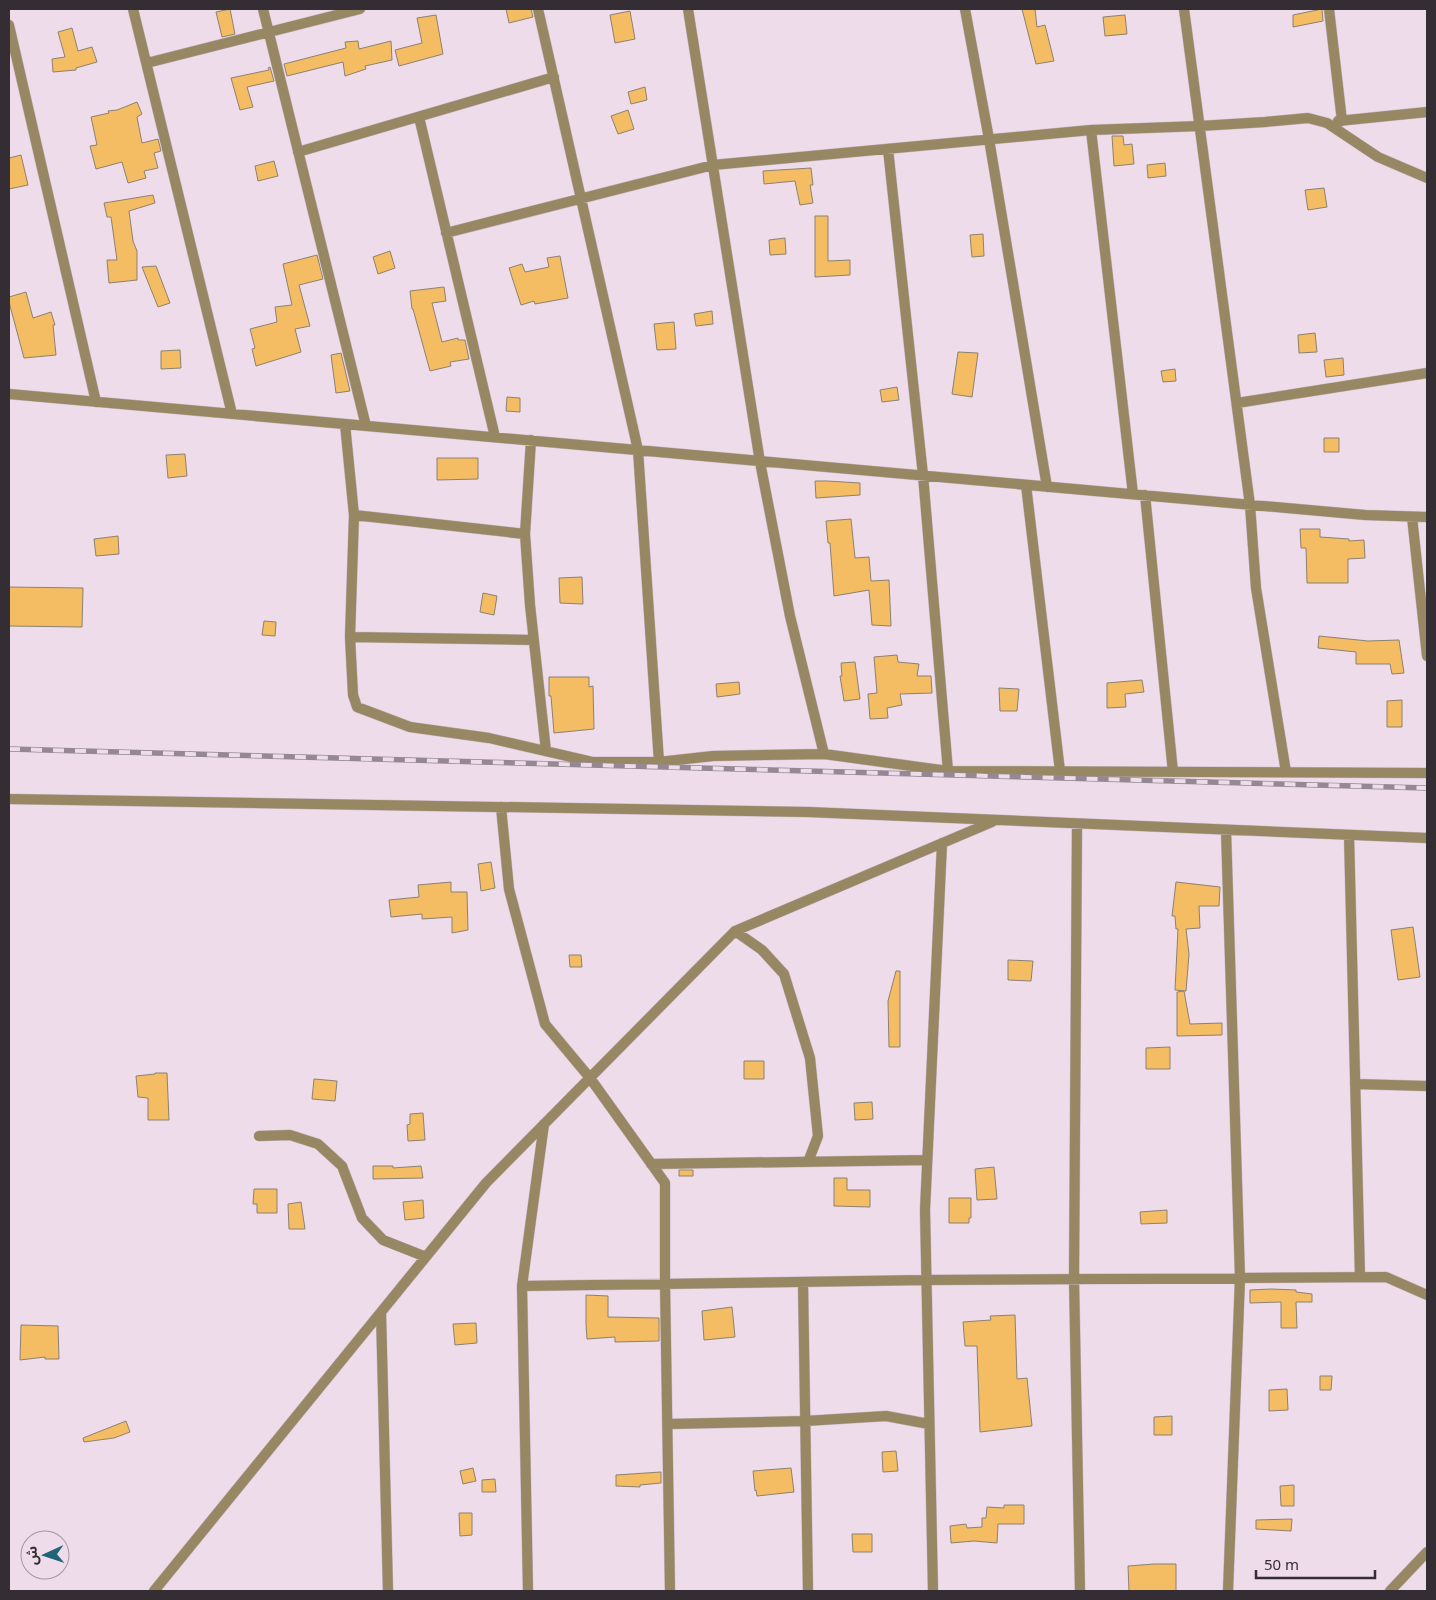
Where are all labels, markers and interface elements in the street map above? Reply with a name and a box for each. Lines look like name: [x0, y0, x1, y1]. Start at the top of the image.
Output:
north arrow: [20, 1530, 70, 1580]
text: ش: [18, 1545, 47, 1566]
scale bar: [1256, 1548, 1375, 1580]
text: 50 m: [1264, 1549, 1299, 1581]

